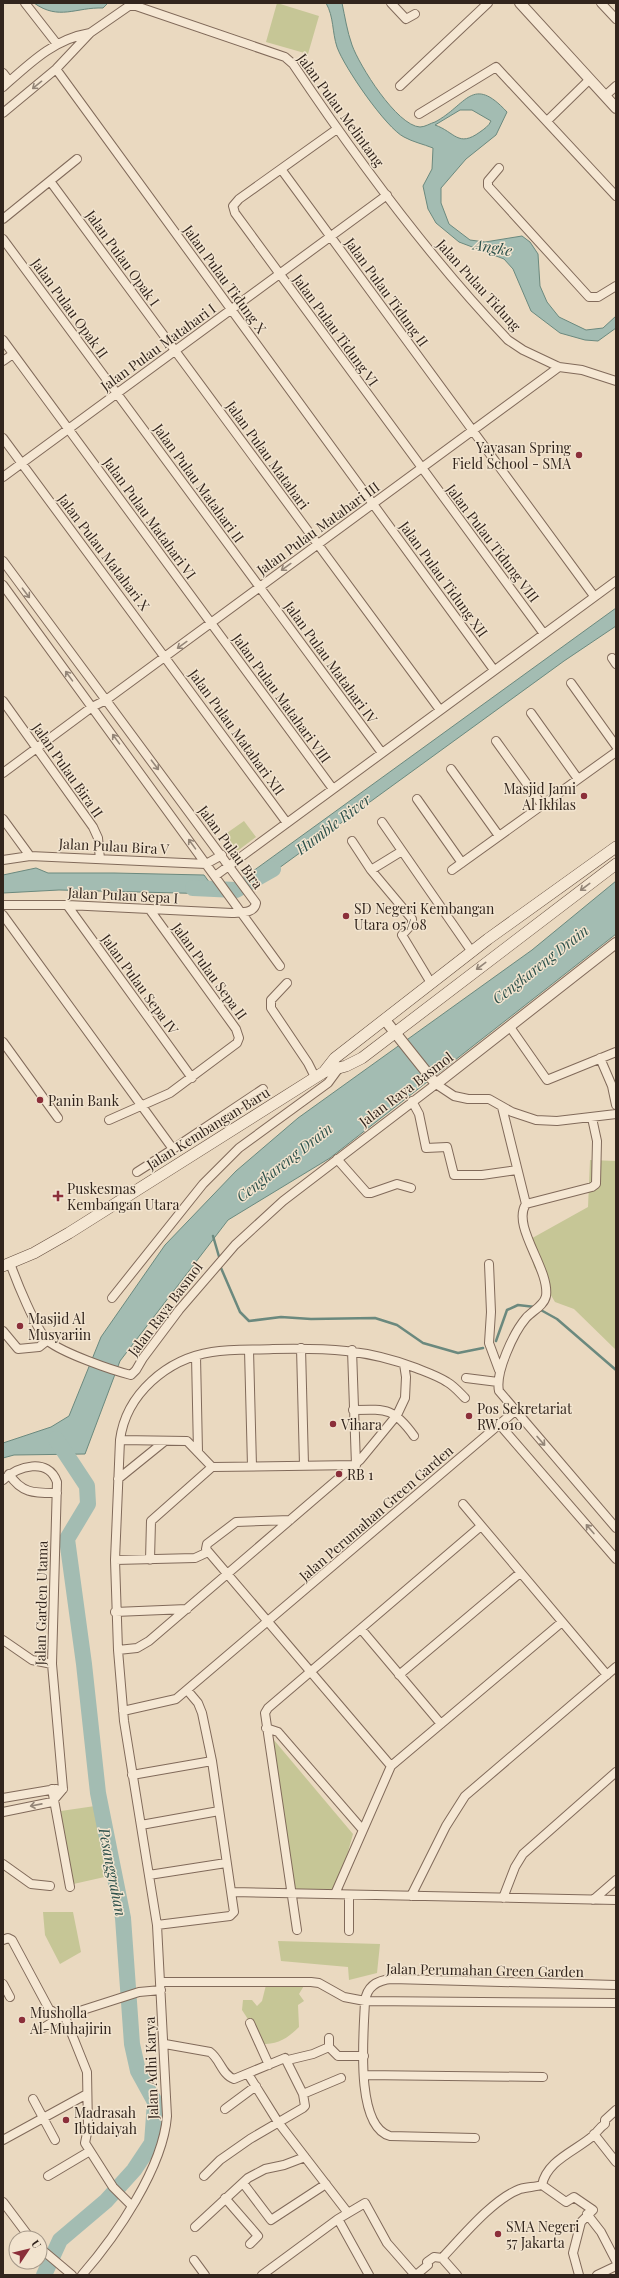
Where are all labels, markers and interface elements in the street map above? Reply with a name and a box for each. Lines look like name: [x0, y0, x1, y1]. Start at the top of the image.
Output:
street label: Jalan Pulau Melintang: [293, 49, 389, 171]
one-way arrow: [32, 80, 43, 89]
street label: Jalan Pulau Opak I: [81, 205, 164, 310]
street label: Jalan Pulau Tidung X: [179, 220, 271, 337]
street label: Jalan Pulau Tidung II: [340, 233, 433, 350]
water label: Angke: [470, 233, 515, 260]
street label: Jalan Pulau Tidung: [432, 234, 526, 335]
street label: Jalan Pulau Opak II: [27, 253, 113, 362]
street label: Jalan Pulau Tidung VI: [288, 269, 383, 390]
street label: Jalan Pulau Matahari I: [96, 299, 220, 396]
street label: Jalan Pulau Matahari: [222, 396, 314, 513]
street label: Jalan Pulau Matahari II: [149, 419, 249, 546]
place label: Yayasan Spring Field School - SMA: [452, 438, 572, 473]
marker: Yayasan Spring Field School - SMA: [574, 450, 584, 460]
street label: Jalan Pulau Matahari VI: [99, 453, 201, 583]
street label: Jalan Pulau Matahari III: [252, 477, 383, 580]
street label: Jalan Pulau Tidung VIII: [442, 479, 544, 606]
street label: Jalan Pulau Matahari X: [53, 489, 154, 614]
street label: Jalan Pulau Tidung XII: [395, 516, 493, 641]
one-way arrow: [281, 563, 292, 572]
one-way arrow: [22, 587, 30, 598]
street label: Jalan Pulau Matahari IV: [280, 596, 382, 727]
street label: Jalan Pulau Matahari VIII: [228, 629, 336, 767]
one-way arrow: [176, 640, 187, 649]
street label: Jalan Pulau Matahari XII: [184, 664, 289, 799]
one-way arrow: [65, 670, 73, 681]
street label: Jalan Pulau Bira II: [28, 718, 108, 821]
one-way arrow: [112, 734, 120, 745]
one-way arrow: [150, 760, 159, 771]
place label: Masjid Jami Al Ikhlas: [503, 779, 576, 814]
water label: Humble River: [291, 789, 375, 859]
marker: Masjid Jami Al Ikhlas: [579, 791, 589, 801]
street label: Jalan Pulau Bira: [194, 801, 268, 893]
street label: Jalan Pulau Bira V: [57, 834, 170, 858]
one-way arrow: [188, 839, 196, 850]
street label: Jalan Pulau Sepa I: [66, 883, 179, 907]
one-way arrow: [579, 883, 590, 892]
place label: SD Negeri Kembangan Utara 05/08: [354, 899, 495, 934]
marker: SD Negeri Kembangan Utara 05/08: [341, 911, 351, 921]
street label: Jalan Pulau Sepa II: [168, 918, 252, 1024]
water label: Cengkareng Drain: [488, 920, 592, 1008]
street label: Jalan Pulau Sepa IV: [97, 929, 183, 1038]
one-way arrow: [476, 961, 487, 970]
street label: Jalan Raya Basmol: [354, 1047, 457, 1131]
street label: Jalan Kembangan Baru: [142, 1082, 273, 1174]
place label: Panin Bank: [48, 1091, 119, 1110]
marker: Panin Bank: [35, 1095, 45, 1105]
water label: Cengkareng Drain: [232, 1118, 336, 1206]
place label: Puskesmas Kembangan Utara: [67, 1179, 180, 1214]
marker: Puskesmas Kembangan Utara: [52, 1190, 64, 1202]
street label: Jalan Raya Basmol: [123, 1258, 207, 1361]
place label: Masjid Al Musyariin: [28, 1309, 92, 1344]
marker: Masjid Al Musyariin: [15, 1321, 25, 1331]
place label: Pos Sekretariat RW.010: [477, 1399, 573, 1434]
marker: Pos Sekretariat RW.010: [464, 1411, 474, 1421]
place label: Vihara: [340, 1415, 382, 1434]
marker: Vihara: [328, 1419, 338, 1429]
one-way arrow: [536, 1436, 545, 1446]
street label: Jalan Perumahan Green Garden: [294, 1440, 457, 1586]
place label: RB 1: [347, 1465, 373, 1484]
marker: RB 1: [334, 1469, 344, 1479]
one-way arrow: [586, 1524, 595, 1534]
street label: Jalan Garden Utama: [30, 1540, 52, 1666]
one-way arrow: [30, 1802, 43, 1810]
water label: Pesanggrahan: [94, 1825, 131, 1918]
street label: Jalan Perumahan Green Garden: [385, 1959, 585, 1981]
place label: Musholla Al-Muhajirin: [29, 2003, 112, 2038]
marker: Musholla Al-Muhajirin: [17, 2015, 27, 2025]
street label: Jalan Adhi Karya: [140, 2016, 162, 2121]
place label: Madrasah Ibtidaiyah: [74, 2103, 138, 2138]
marker: Madrasah Ibtidaiyah: [61, 2115, 71, 2125]
place label: SMA Negeri 57 Jakarta: [506, 2217, 579, 2252]
marker: SMA Negeri 57 Jakarta: [493, 2229, 503, 2239]
north arrow: [8, 2230, 48, 2270]
text: U: [28, 2237, 45, 2252]

